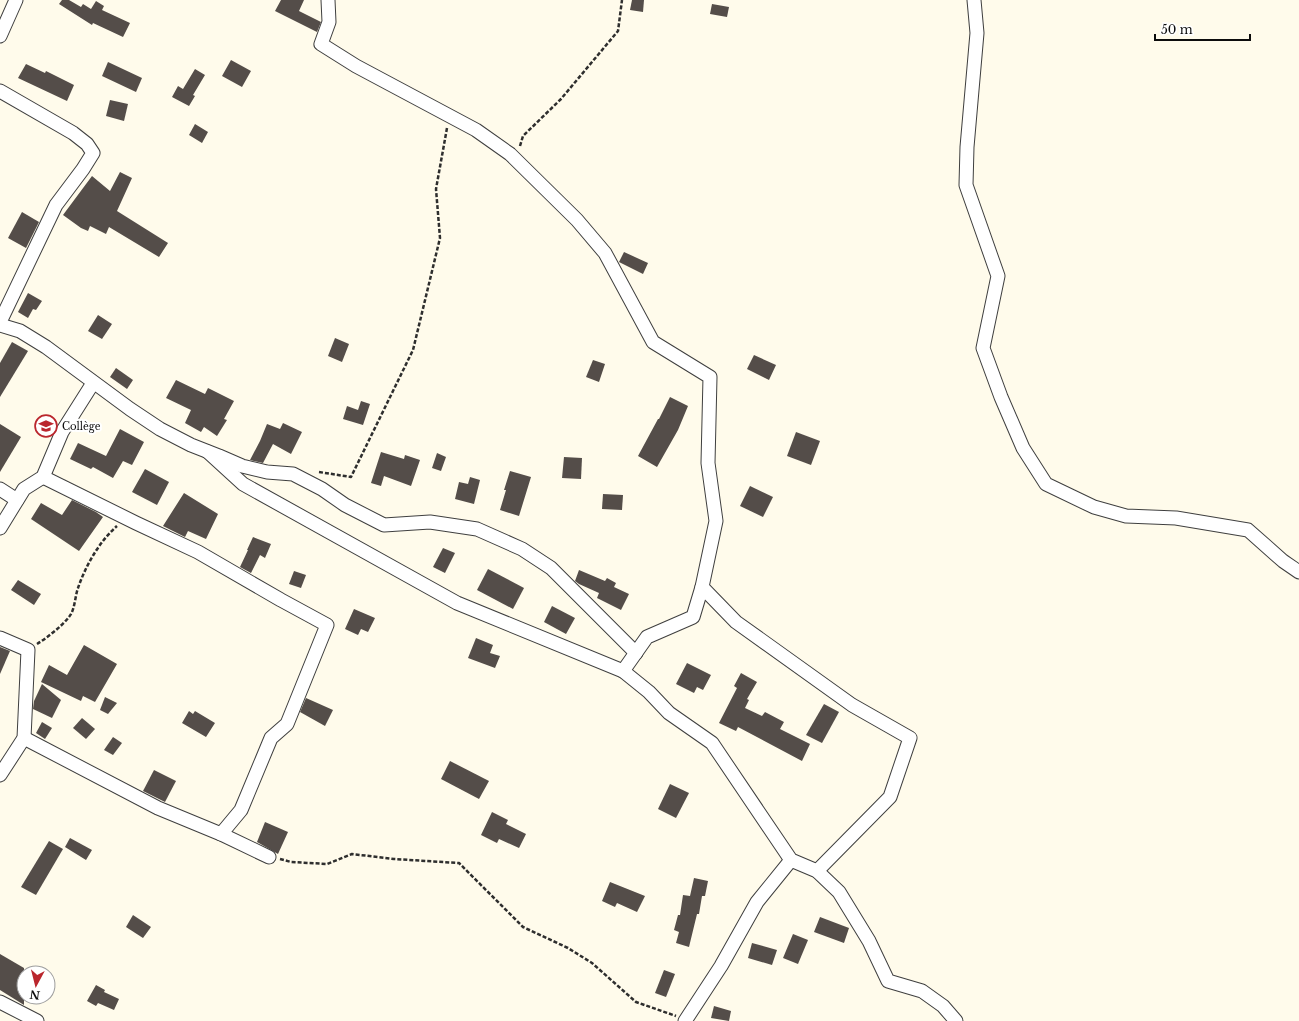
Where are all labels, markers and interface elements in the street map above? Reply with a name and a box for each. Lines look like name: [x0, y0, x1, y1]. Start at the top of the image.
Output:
scale bar: [1155, 16, 1250, 42]
text: 50 m: [1161, 22, 1193, 37]
school or university icon: Collège: [33, 413, 59, 439]
place label: Collège: [62, 420, 101, 433]
north arrow: [16, 965, 56, 1005]
text: N: [28, 987, 41, 1003]

